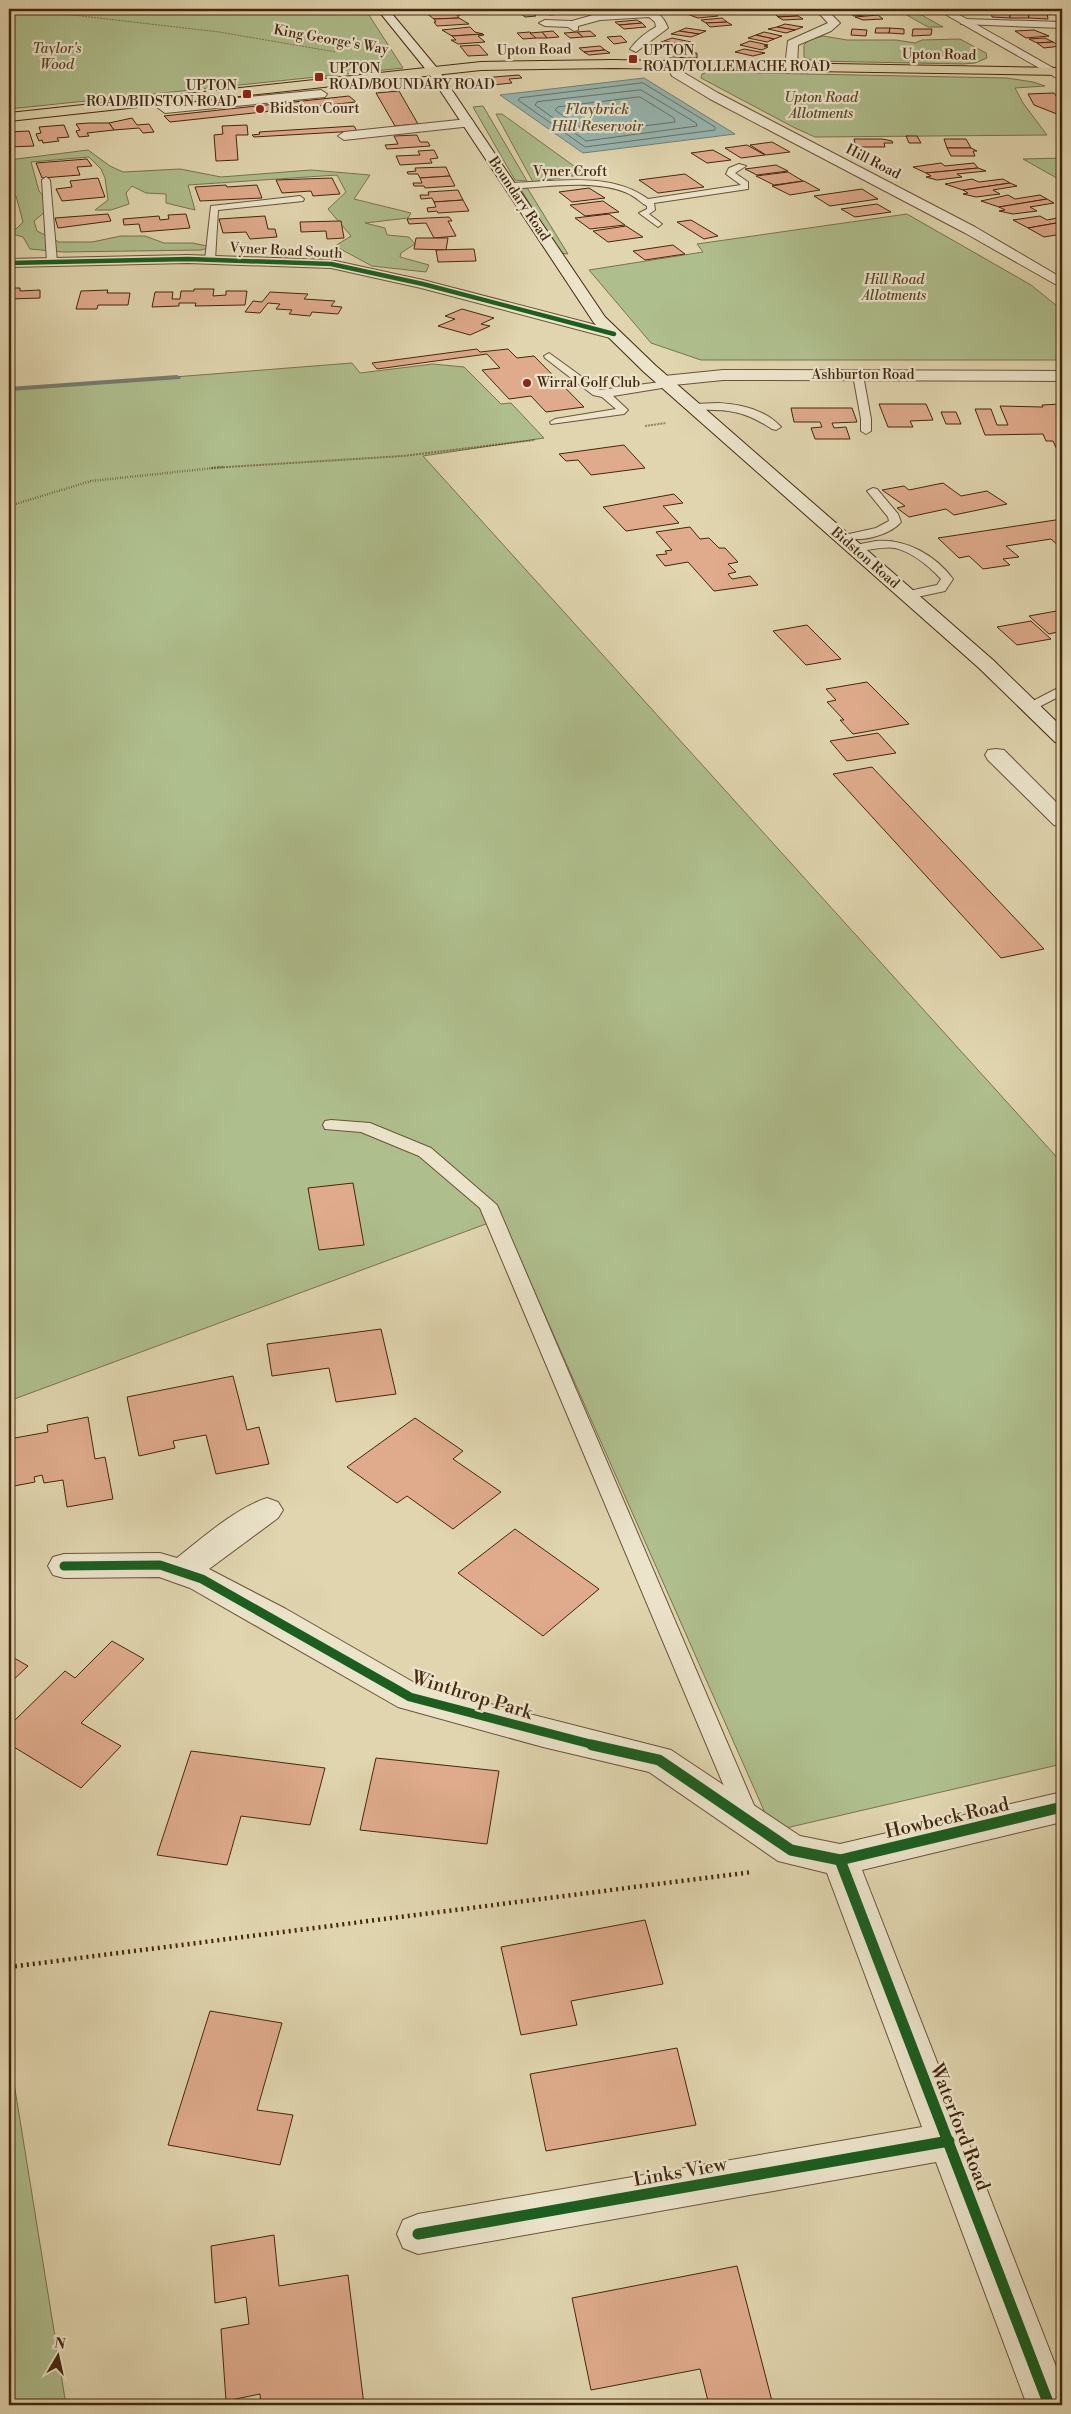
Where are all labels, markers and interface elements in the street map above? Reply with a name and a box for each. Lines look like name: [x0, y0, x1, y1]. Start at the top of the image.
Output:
street label: King George's Way: [272, 21, 390, 59]
park label: Taylor's Wood: [32, 40, 82, 74]
street label: Upton Road: [497, 40, 571, 60]
place label: UPTON ROAD/TOLLEMACHE ROAD: [643, 42, 830, 76]
street label: Upton Road: [902, 45, 976, 65]
marker: UPTON ROAD/TOLLEMACHE ROAD: [627, 53, 639, 65]
place label: UPTON ROAD/BOUNDARY ROAD: [329, 60, 495, 94]
marker: UPTON ROAD/BOUNDARY ROAD: [313, 71, 325, 83]
place label: UPTON ROAD/BIDSTON ROAD: [86, 77, 238, 111]
marker: UPTON ROAD/BIDSTON ROAD: [241, 88, 253, 100]
park label: Upton Road Allotments: [784, 89, 859, 123]
place label: Bidston Court: [269, 100, 359, 118]
water label: Flaybrick Hill Reservoir: [550, 100, 644, 136]
marker: Bidston Court: [254, 103, 266, 115]
street label: Hill Road: [842, 140, 904, 184]
street label: Boundary Road: [484, 153, 554, 245]
street label: Vyner Croft: [532, 163, 607, 181]
street label: Vyner Road South: [228, 239, 344, 263]
park label: Hill Road Allotments: [860, 271, 926, 305]
street label: Ashburton Road: [811, 366, 914, 384]
place label: Wirral Golf Club: [536, 374, 640, 392]
marker: Wirral Golf Club: [521, 377, 533, 389]
street label: Bidston Road: [826, 523, 903, 593]
street label: Winthrop Park: [408, 1665, 537, 1725]
street label: Howbeck Road: [883, 1792, 1012, 1844]
street label: Waterford Road: [924, 2059, 995, 2194]
street label: Links View: [631, 2152, 730, 2192]
north arrow: [32, 2332, 82, 2382]
text: N: [53, 2334, 67, 2354]

